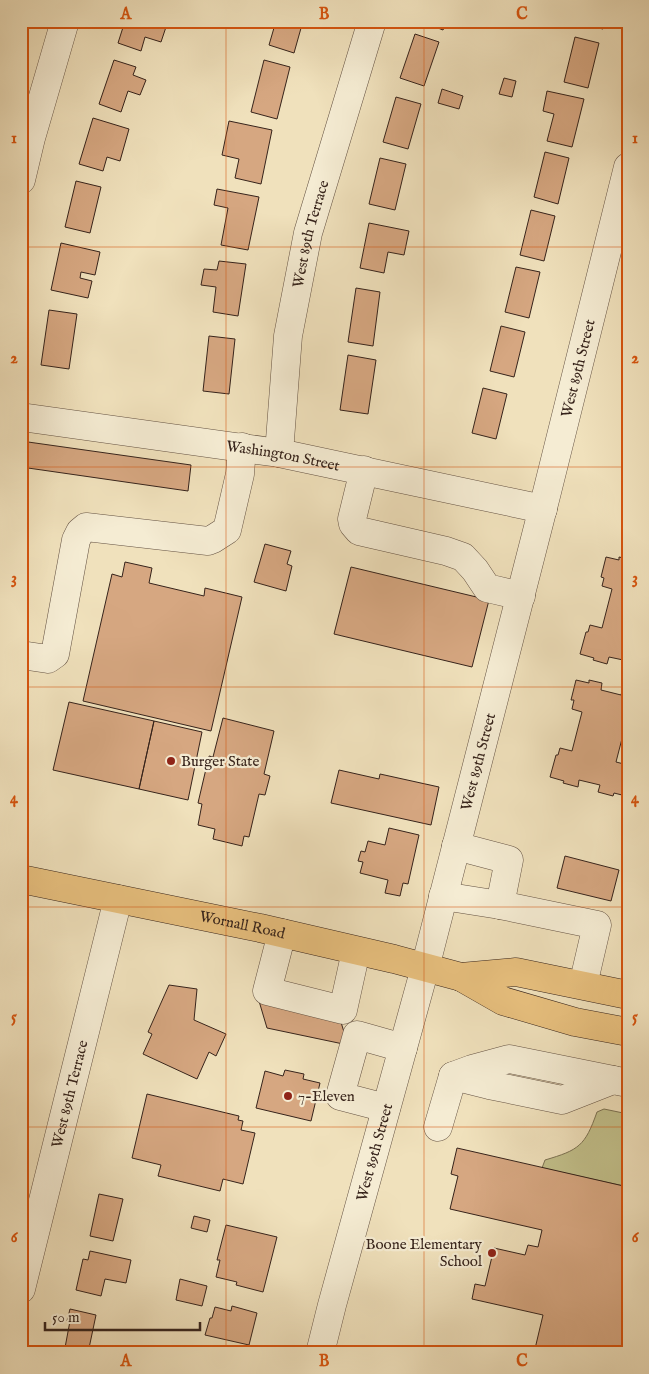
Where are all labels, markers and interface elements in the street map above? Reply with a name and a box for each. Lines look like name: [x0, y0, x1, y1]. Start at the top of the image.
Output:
text: A: [120, 5, 133, 25]
text: B: [319, 5, 330, 25]
text: C: [516, 5, 528, 25]
text: 1: [11, 129, 17, 149]
text: 1: [632, 129, 638, 149]
street label: West 89th Terrace: [289, 178, 333, 289]
street label: West 89th Street: [557, 317, 600, 419]
text: 2: [10, 349, 18, 369]
text: 2: [631, 349, 639, 369]
street label: Washington Street: [225, 437, 342, 476]
text: 3: [11, 569, 17, 589]
text: 3: [632, 569, 638, 589]
street label: West 89th Street: [457, 711, 500, 813]
place label: Burger State: [181, 752, 259, 771]
marker: Burger State: [165, 755, 177, 767]
text: 4: [10, 789, 19, 809]
text: 4: [631, 789, 640, 809]
street label: Wornall Road: [198, 907, 288, 944]
text: 5: [11, 1008, 17, 1028]
text: 5: [632, 1008, 638, 1028]
street label: West 89th Terrace: [47, 1038, 93, 1150]
place label: 7-Eleven: [298, 1087, 355, 1106]
marker: 7-Eleven: [282, 1090, 294, 1102]
street label: West 89th Street: [352, 1101, 397, 1203]
text: 6: [11, 1228, 19, 1248]
text: 6: [632, 1228, 640, 1248]
place label: Boone Elementary School: [366, 1235, 483, 1271]
marker: Boone Elementary School: [486, 1247, 498, 1259]
scale bar: [45, 1299, 200, 1331]
text: 50 m: [52, 1308, 80, 1327]
text: A: [120, 1352, 133, 1372]
text: B: [319, 1352, 330, 1372]
text: C: [516, 1352, 528, 1372]

